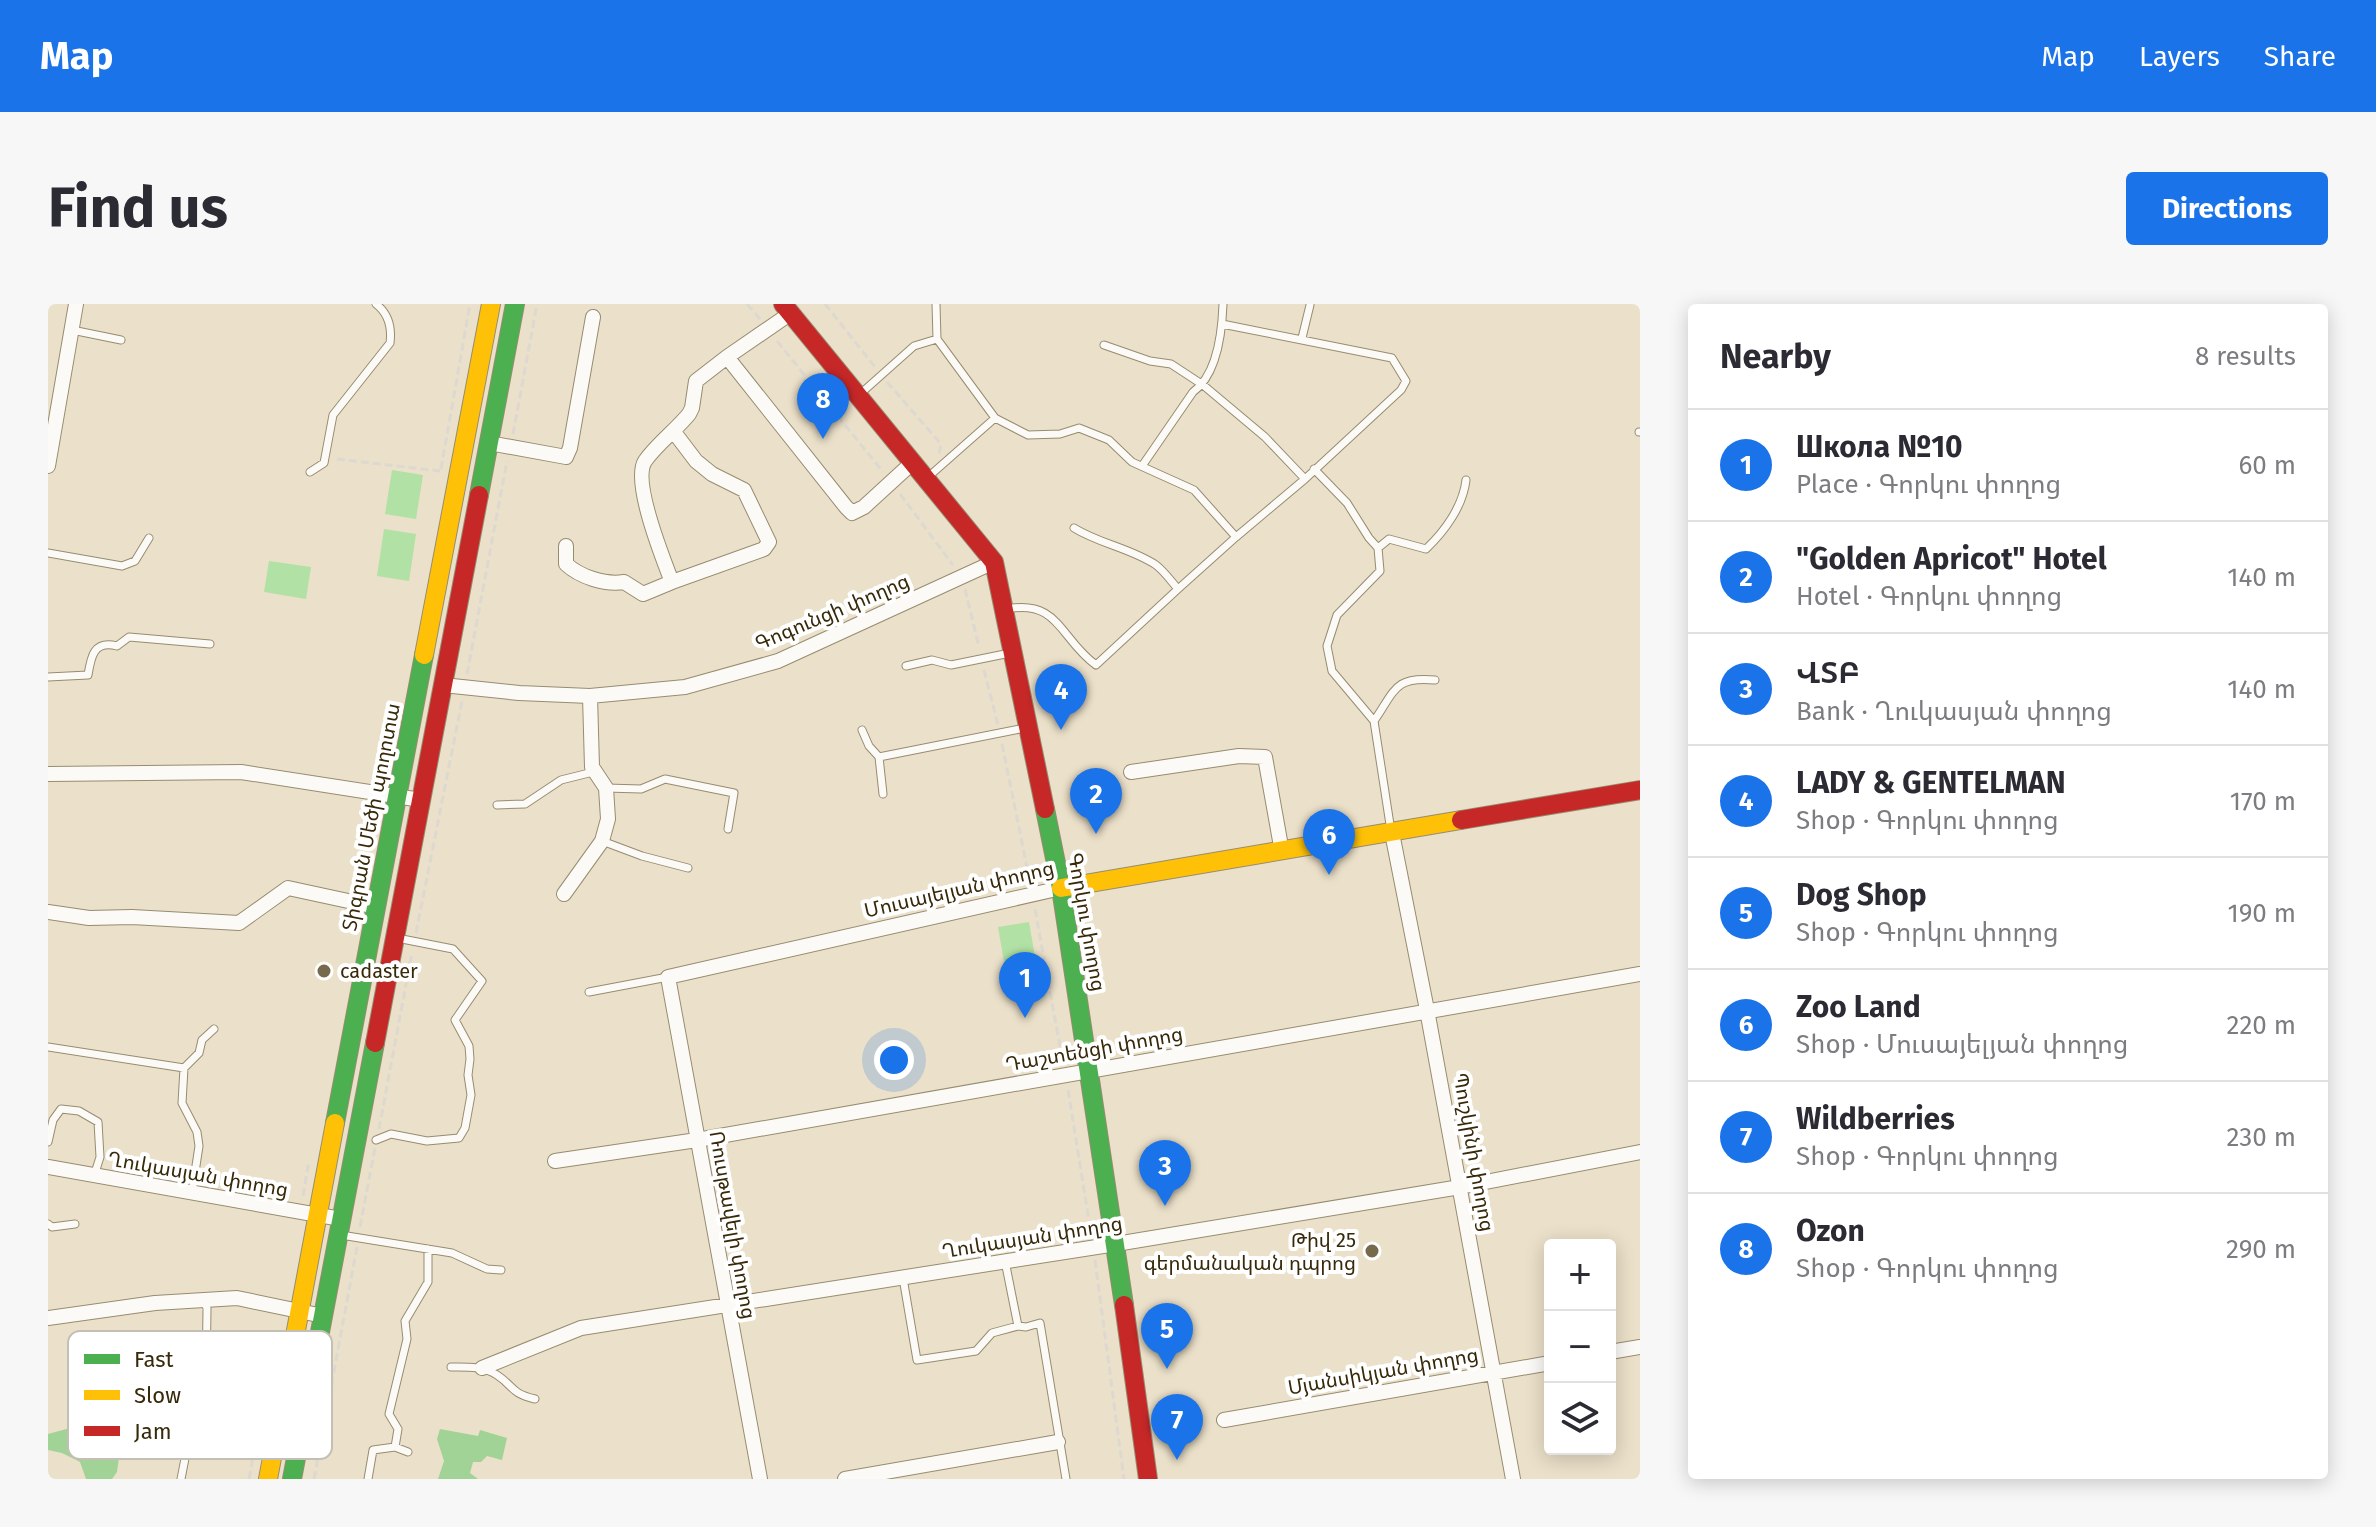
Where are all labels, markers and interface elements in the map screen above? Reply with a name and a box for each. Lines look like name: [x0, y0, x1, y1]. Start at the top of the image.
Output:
text: Map: [40, 33, 113, 79]
text: Map: [2041, 40, 2095, 73]
text: Layers: [2139, 40, 2220, 73]
text: Share: [2264, 40, 2336, 73]
button: Directions: [2126, 172, 2328, 245]
text: Find us: [48, 175, 228, 242]
text: Nearby: [1720, 336, 1831, 377]
text: 8 results: [2195, 341, 2296, 372]
pin: 8: [797, 373, 849, 439]
text: Школа №10: [1796, 429, 1963, 465]
text: 1: [1740, 450, 1752, 481]
text: 60 m: [2238, 450, 2296, 481]
text: Place · Գորկու փողոց: [1796, 469, 2061, 500]
text: "Golden Apricot" Hotel: [1796, 541, 2107, 577]
text: 2: [1739, 562, 1753, 593]
text: 140 m: [2227, 562, 2296, 593]
street label: Գոգունցի փողոց: [751, 569, 913, 655]
text: Hotel · Գորկու փողոց: [1796, 581, 2062, 612]
text: ՎՏԲ: [1796, 655, 1860, 691]
pin: 4: [1035, 664, 1087, 730]
text: 3: [1739, 674, 1753, 705]
text: 140 m: [2227, 674, 2296, 705]
text: Bank · Ղուկասյան փողոց: [1796, 696, 2112, 727]
street label: Տիգրան Մեծի պողոտա: [337, 701, 405, 933]
text: LADY & GENTELMAN: [1796, 765, 2066, 801]
pin: 2: [1070, 768, 1122, 834]
text: 4: [1739, 786, 1753, 817]
text: 170 m: [2230, 786, 2296, 817]
text: Shop · Գորկու փողոց: [1796, 805, 2059, 836]
pin: 6: [1303, 809, 1355, 875]
street label: Գորկու փողոց: [1063, 851, 1111, 993]
street label: Մուսայելյան փողոց: [862, 855, 1056, 923]
text: Dog Shop: [1796, 877, 1927, 913]
text: 5: [1739, 898, 1753, 929]
text: 190 m: [2227, 898, 2296, 929]
text: Shop · Գորկու փողոց: [1796, 917, 2059, 948]
pin: 1: [999, 952, 1051, 1018]
place label: cadaster: [340, 959, 418, 983]
marker: cadaster: [315, 962, 333, 980]
text: Zoo Land: [1796, 989, 1921, 1025]
text: 6: [1739, 1010, 1753, 1041]
text: 220 m: [2227, 1010, 2296, 1041]
street label: Դաշտենցի փողոց: [1003, 1022, 1185, 1076]
text: Shop · Մուսայելյան փողոց: [1796, 1029, 2128, 1060]
your location: [874, 1040, 914, 1080]
street label: Պուշկինի փողոց: [1448, 1071, 1500, 1233]
text: Wildberries: [1796, 1101, 1955, 1137]
text: 7: [1740, 1122, 1752, 1153]
text: 230 m: [2227, 1122, 2296, 1153]
street label: Ռուսթավելի փողոց: [705, 1129, 761, 1321]
pin: 3: [1139, 1140, 1191, 1206]
text: Shop · Գորկու փողոց: [1796, 1141, 2059, 1172]
street label: Ղուկասյան փողոց: [106, 1146, 290, 1202]
street label: Ղուկասյան փողոց: [940, 1211, 1124, 1263]
text: Ozon: [1796, 1213, 1865, 1249]
place label: Թիվ 25 գերմանական դպրոց: [1144, 1228, 1356, 1275]
text: 8: [1738, 1234, 1754, 1265]
text: 290 m: [2226, 1234, 2296, 1265]
map controls: [1544, 1239, 1616, 1455]
button: +: [1544, 1239, 1616, 1311]
marker: Թիվ 25 գերմանական դպրոց: [1363, 1242, 1381, 1260]
text: Shop · Գորկու փողոց: [1796, 1253, 2059, 1284]
pin: 5: [1141, 1303, 1193, 1369]
button: −: [1544, 1311, 1616, 1383]
legend: [68, 1331, 332, 1459]
street label: Մյանսիկյան փողոց: [1286, 1342, 1480, 1400]
text: Fast: [134, 1346, 174, 1373]
text: Slow: [134, 1382, 181, 1409]
button: layers: [1544, 1383, 1616, 1455]
pin: 7: [1151, 1394, 1203, 1460]
text: Jam: [134, 1418, 172, 1445]

